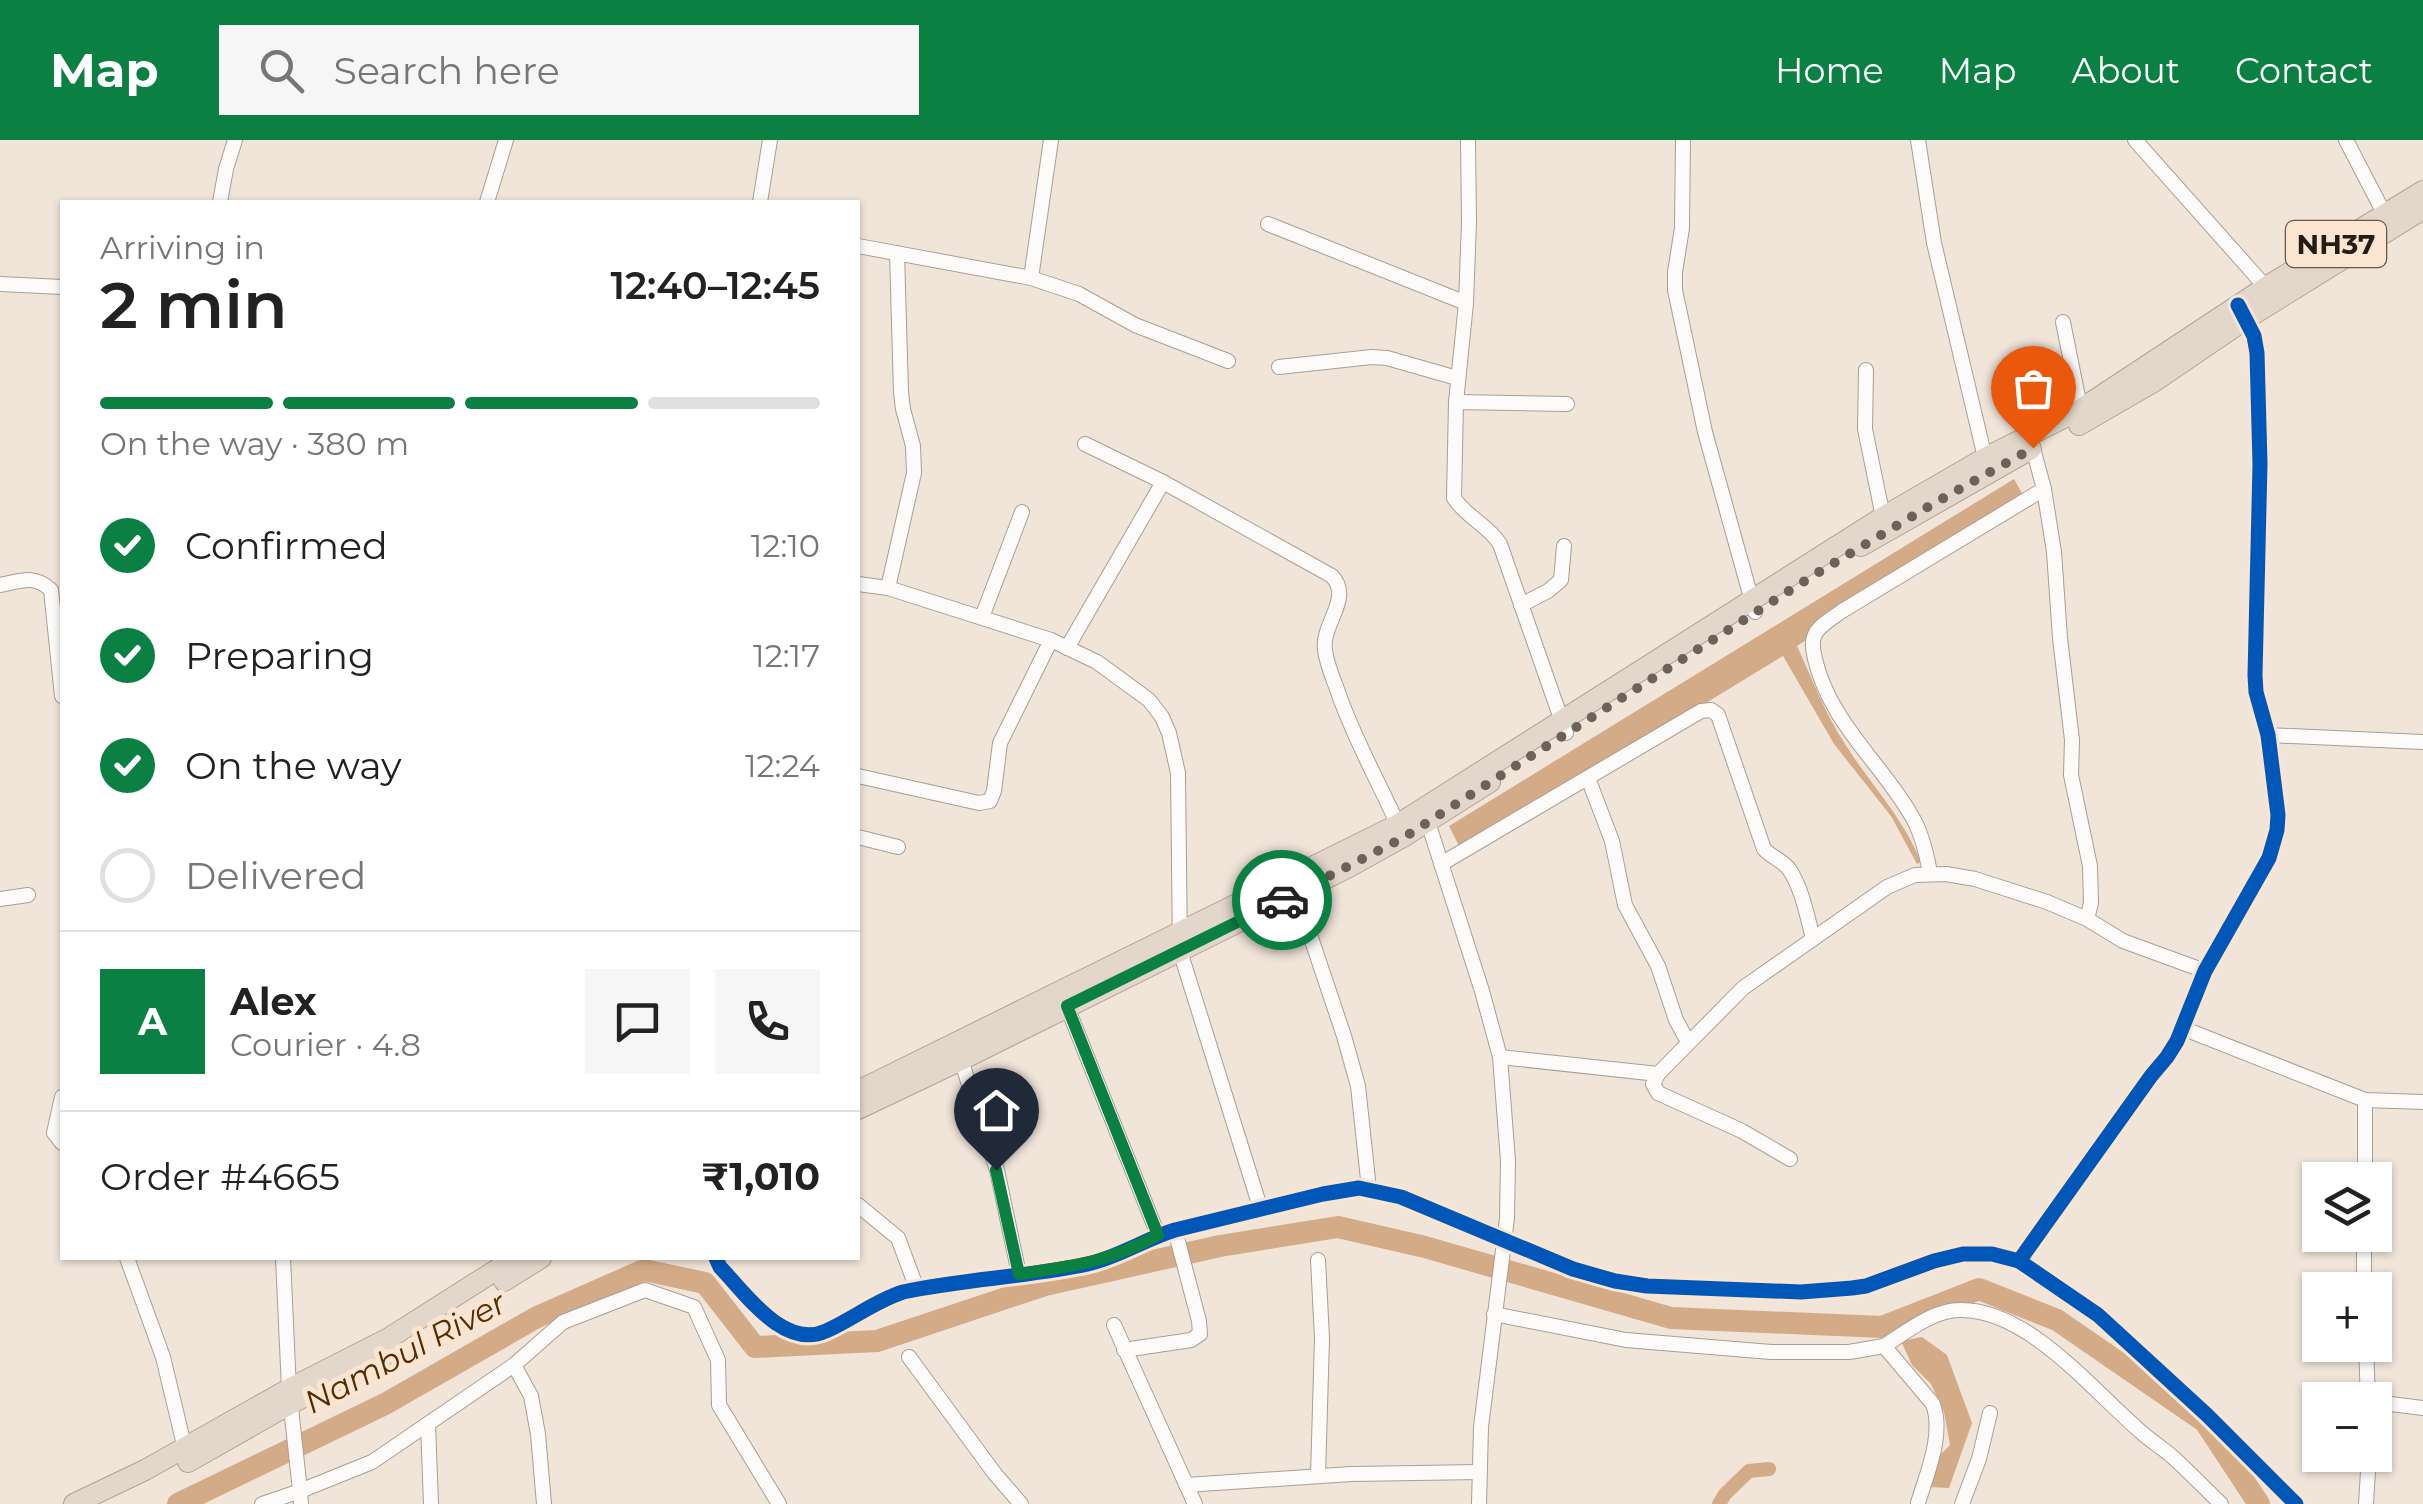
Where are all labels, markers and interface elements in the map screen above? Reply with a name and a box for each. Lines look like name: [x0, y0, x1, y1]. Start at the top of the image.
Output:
search box: [219, 25, 919, 115]
text: Map: [50, 41, 159, 99]
icon: search: [254, 43, 309, 98]
text: Search here: [334, 47, 560, 94]
text: Home: [1775, 49, 1884, 92]
text: Map: [1939, 49, 2017, 92]
text: About: [2072, 49, 2180, 92]
text: Contact: [2235, 49, 2373, 92]
road number: NH37: [2286, 221, 2386, 267]
text: Arriving in: [100, 228, 265, 267]
text: 12:40–12:45: [610, 262, 820, 309]
text: 2 min: [100, 265, 288, 344]
pin: [1991, 346, 2076, 449]
icon: bag: [2006, 361, 2061, 416]
text: On the way · 380 m: [100, 424, 409, 463]
icon: check: [100, 518, 155, 573]
text: Confirmed: [185, 522, 388, 569]
text: 12:10: [751, 526, 820, 565]
icon: check: [100, 628, 155, 683]
text: Preparing: [185, 632, 374, 679]
text: 12:17: [753, 636, 820, 675]
icon: check: [100, 738, 155, 793]
text: On the way: [185, 742, 402, 789]
text: 12:24: [745, 746, 820, 785]
courier: [1232, 850, 1332, 950]
text: Delivered: [185, 852, 366, 899]
icon: car: [1255, 873, 1310, 928]
button: chat: [585, 969, 690, 1074]
button: phone: [715, 969, 820, 1074]
text: Alex: [230, 978, 317, 1025]
text: A: [138, 998, 167, 1045]
text: Courier · 4.8: [230, 1025, 421, 1064]
pin: [954, 1068, 1039, 1171]
icon: home: [969, 1083, 1024, 1138]
text: Order #4665: [100, 1153, 340, 1200]
text: ₹1,010: [702, 1153, 820, 1200]
map controls: [2302, 1162, 2392, 1472]
button: layers: [2302, 1162, 2392, 1252]
button: +: [2302, 1272, 2392, 1362]
water label: Nambul River: [298, 1282, 513, 1421]
button: −: [2302, 1382, 2392, 1472]

